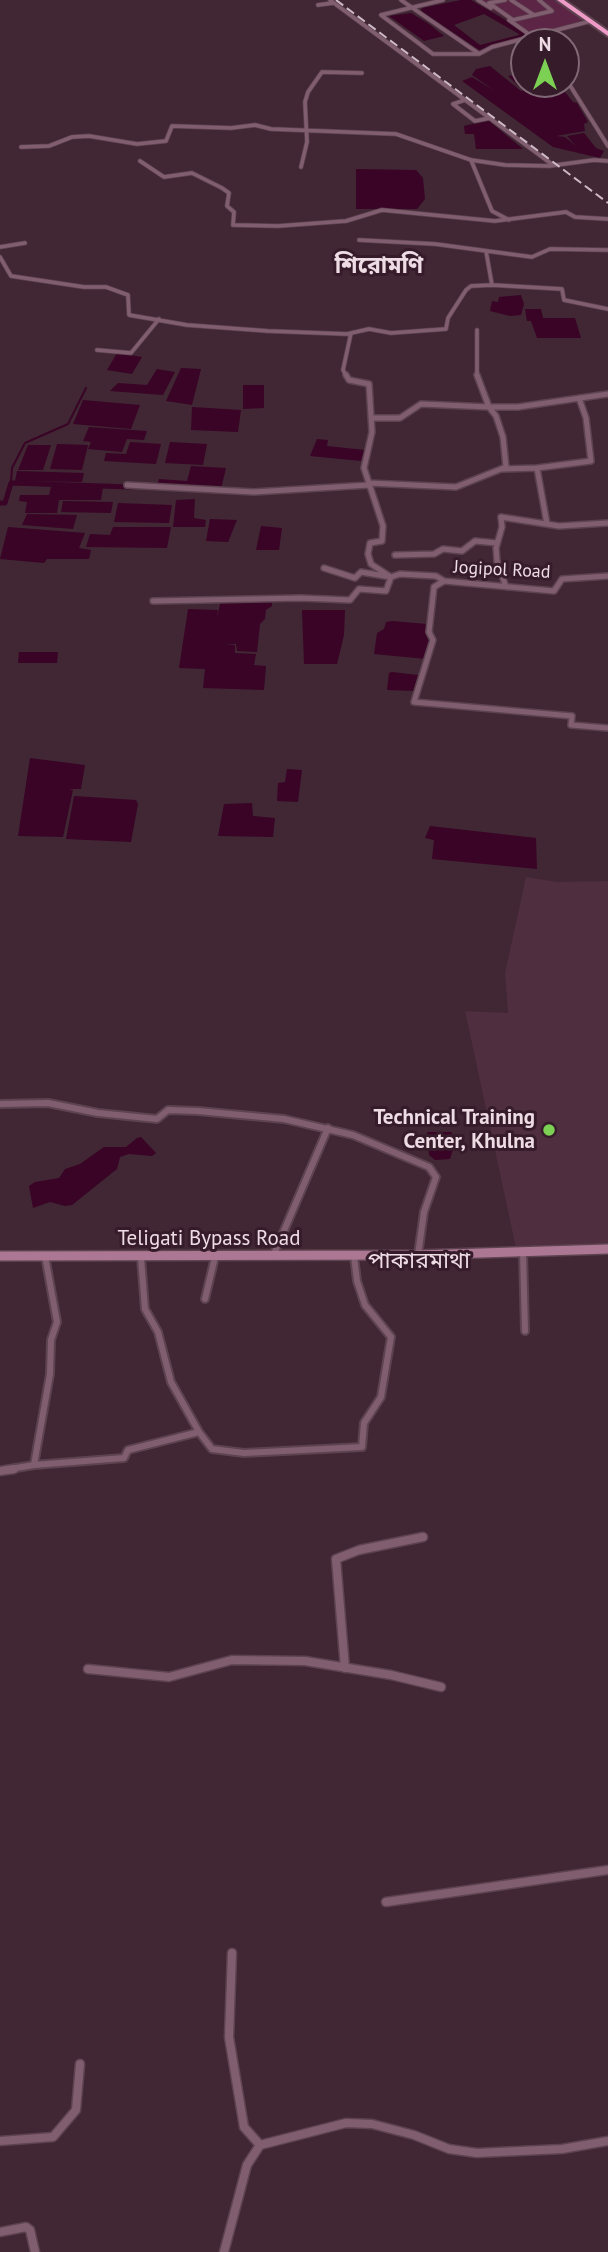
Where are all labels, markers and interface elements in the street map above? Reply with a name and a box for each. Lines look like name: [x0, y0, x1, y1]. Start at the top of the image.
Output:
north arrow: [510, 28, 580, 98]
text: N: [539, 32, 551, 56]
district label: শিরোমণি: [335, 252, 423, 280]
street label: Jogipol Road: [453, 557, 551, 583]
place label: Technical Training Center, Khulna: [374, 1105, 535, 1155]
marker: Technical Training Center, Khulna: [541, 1122, 557, 1138]
street label: Teligati Bypass Road: [117, 1226, 301, 1252]
district label: পাকারমাথা: [368, 1247, 470, 1275]

